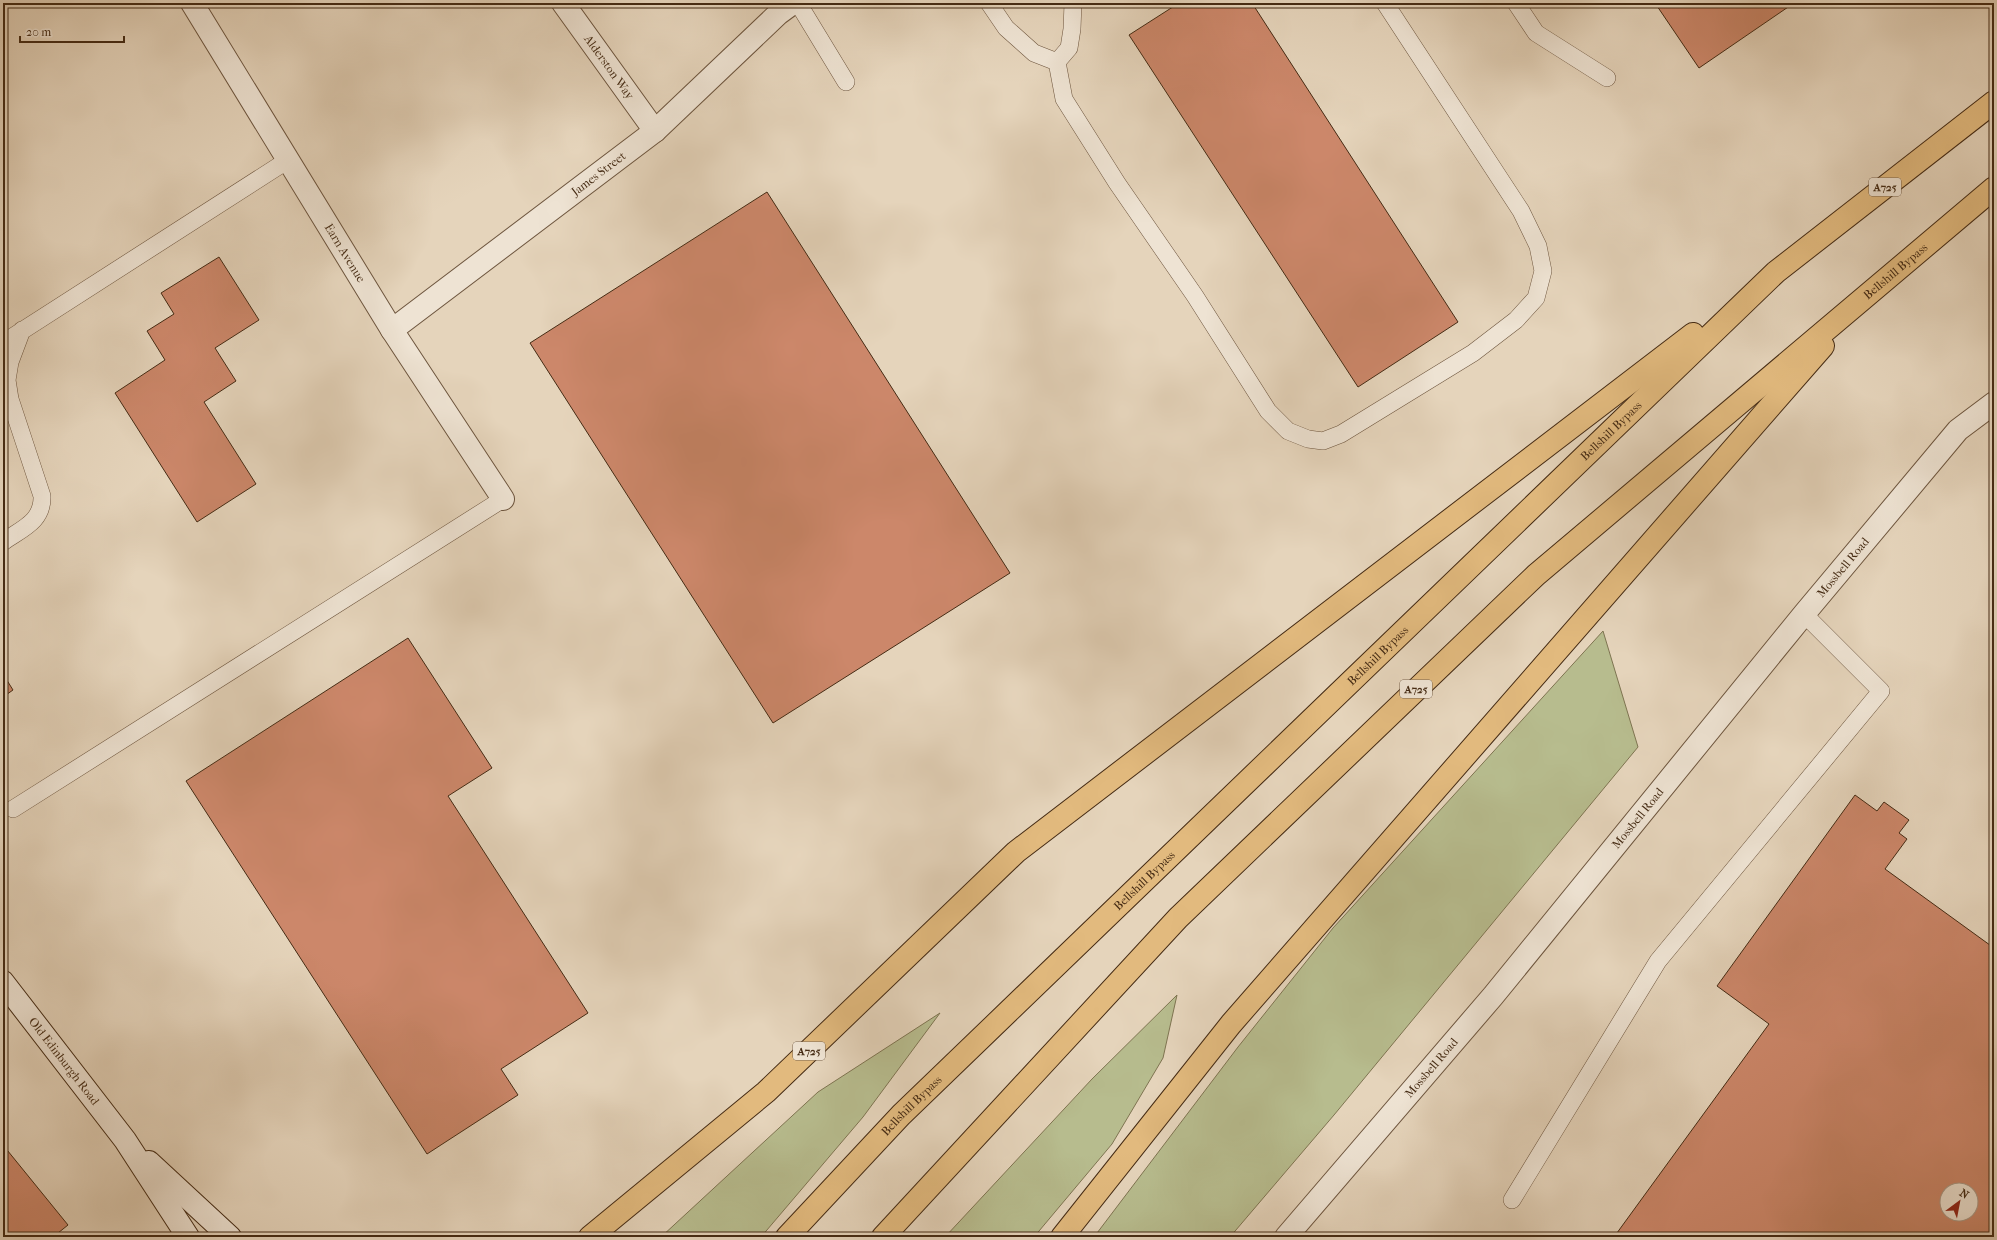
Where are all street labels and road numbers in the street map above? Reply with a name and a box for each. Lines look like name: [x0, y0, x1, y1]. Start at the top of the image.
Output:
street label: Alderston Way: [581, 32, 637, 102]
street label: James Street: [568, 148, 629, 199]
road number: A725: [1869, 178, 1901, 196]
street label: Earn Avenue: [322, 221, 368, 285]
street label: Bellshill Bypass: [1861, 240, 1931, 302]
street label: Bellshill Bypass: [1578, 398, 1645, 463]
street label: Mossbell Road: [1814, 534, 1872, 600]
street label: Bellshill Bypass: [1344, 623, 1412, 688]
road number: A725: [1400, 680, 1432, 698]
street label: Mossbell Road: [1609, 785, 1667, 851]
street label: Bellshill Bypass: [1111, 847, 1178, 913]
street label: Old Edinburgh Road: [26, 1015, 103, 1108]
street label: Mossbell Road: [1402, 1035, 1461, 1100]
road number: A725: [793, 1042, 825, 1060]
street label: Bellshill Bypass: [878, 1072, 945, 1139]

